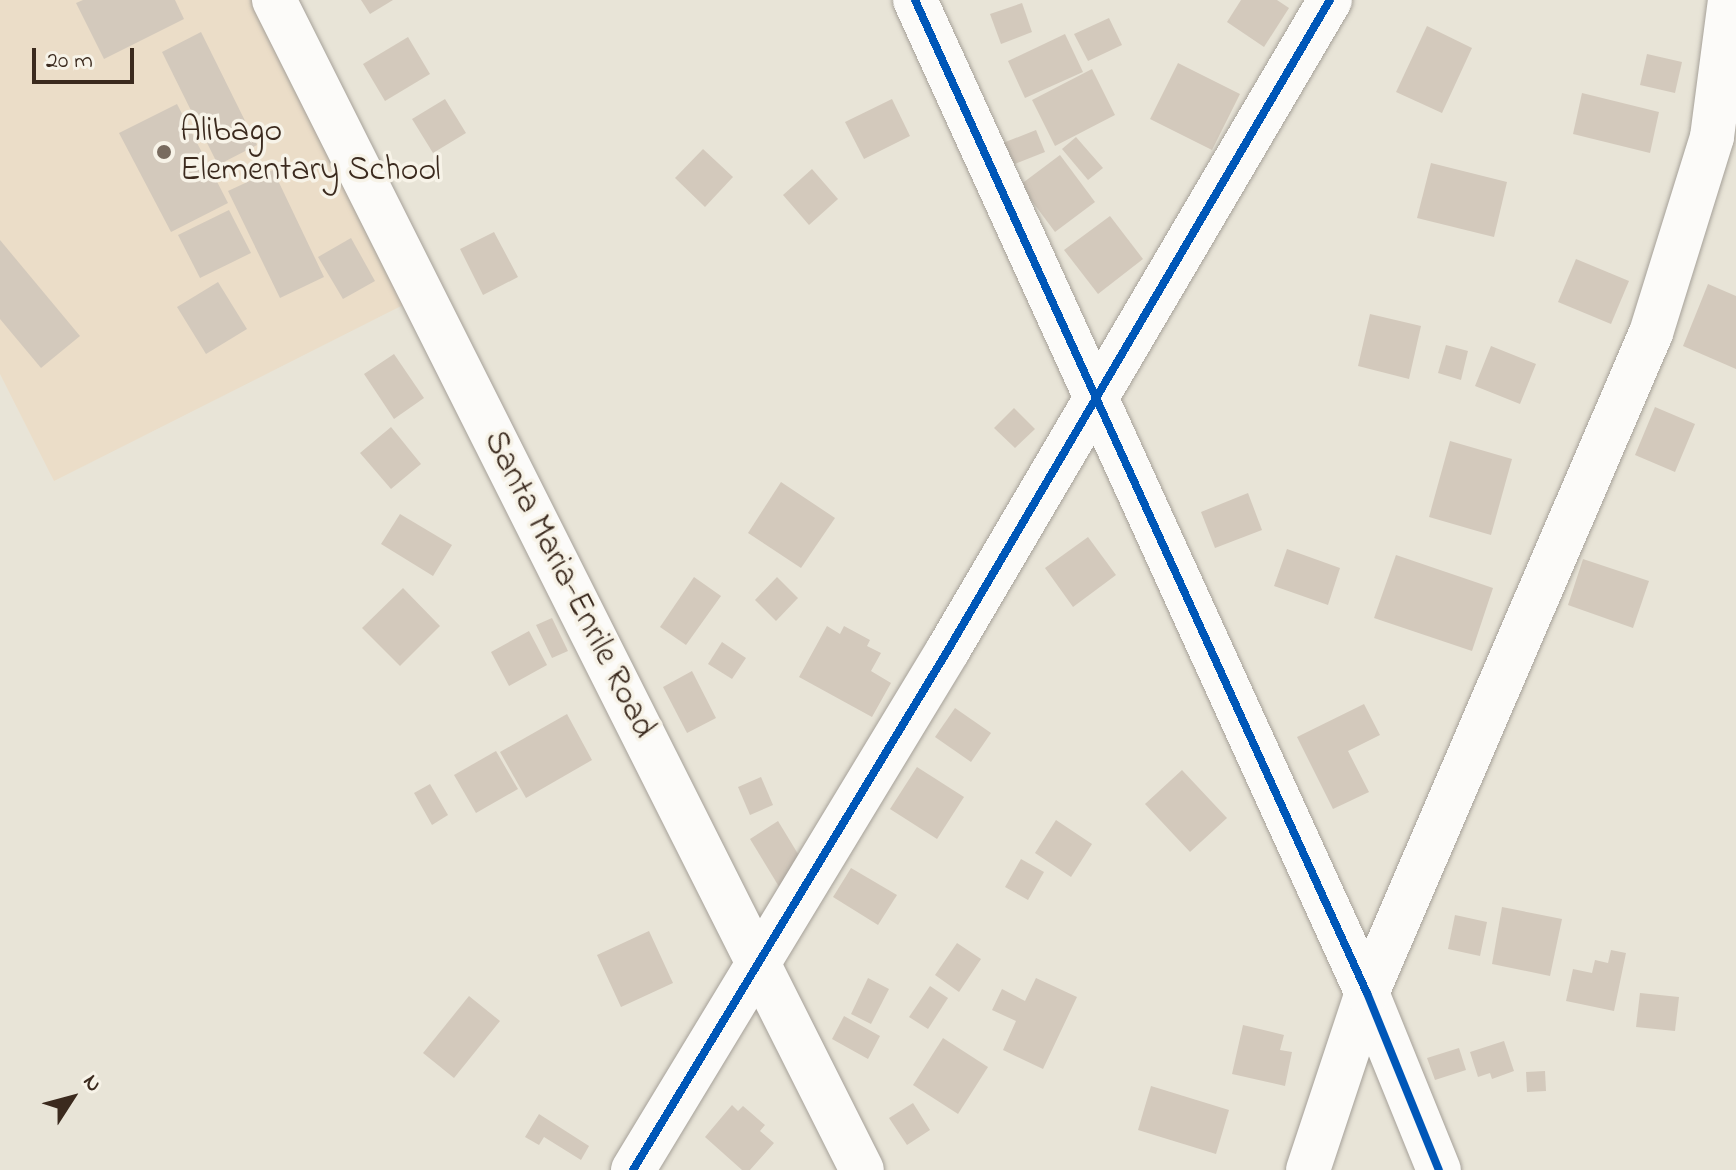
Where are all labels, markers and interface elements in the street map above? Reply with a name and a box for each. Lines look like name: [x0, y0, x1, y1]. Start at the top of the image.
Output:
scale bar: [36, 32, 138, 82]
text: 20 m: [46, 44, 93, 79]
place label: Alibago Elementary School: [180, 112, 441, 192]
marker: Alibago Elementary School: [155, 143, 173, 161]
street label: Santa Maria-Enrile Road: [473, 425, 663, 745]
north arrow: [32, 1058, 112, 1138]
text: N: [74, 1068, 109, 1099]

